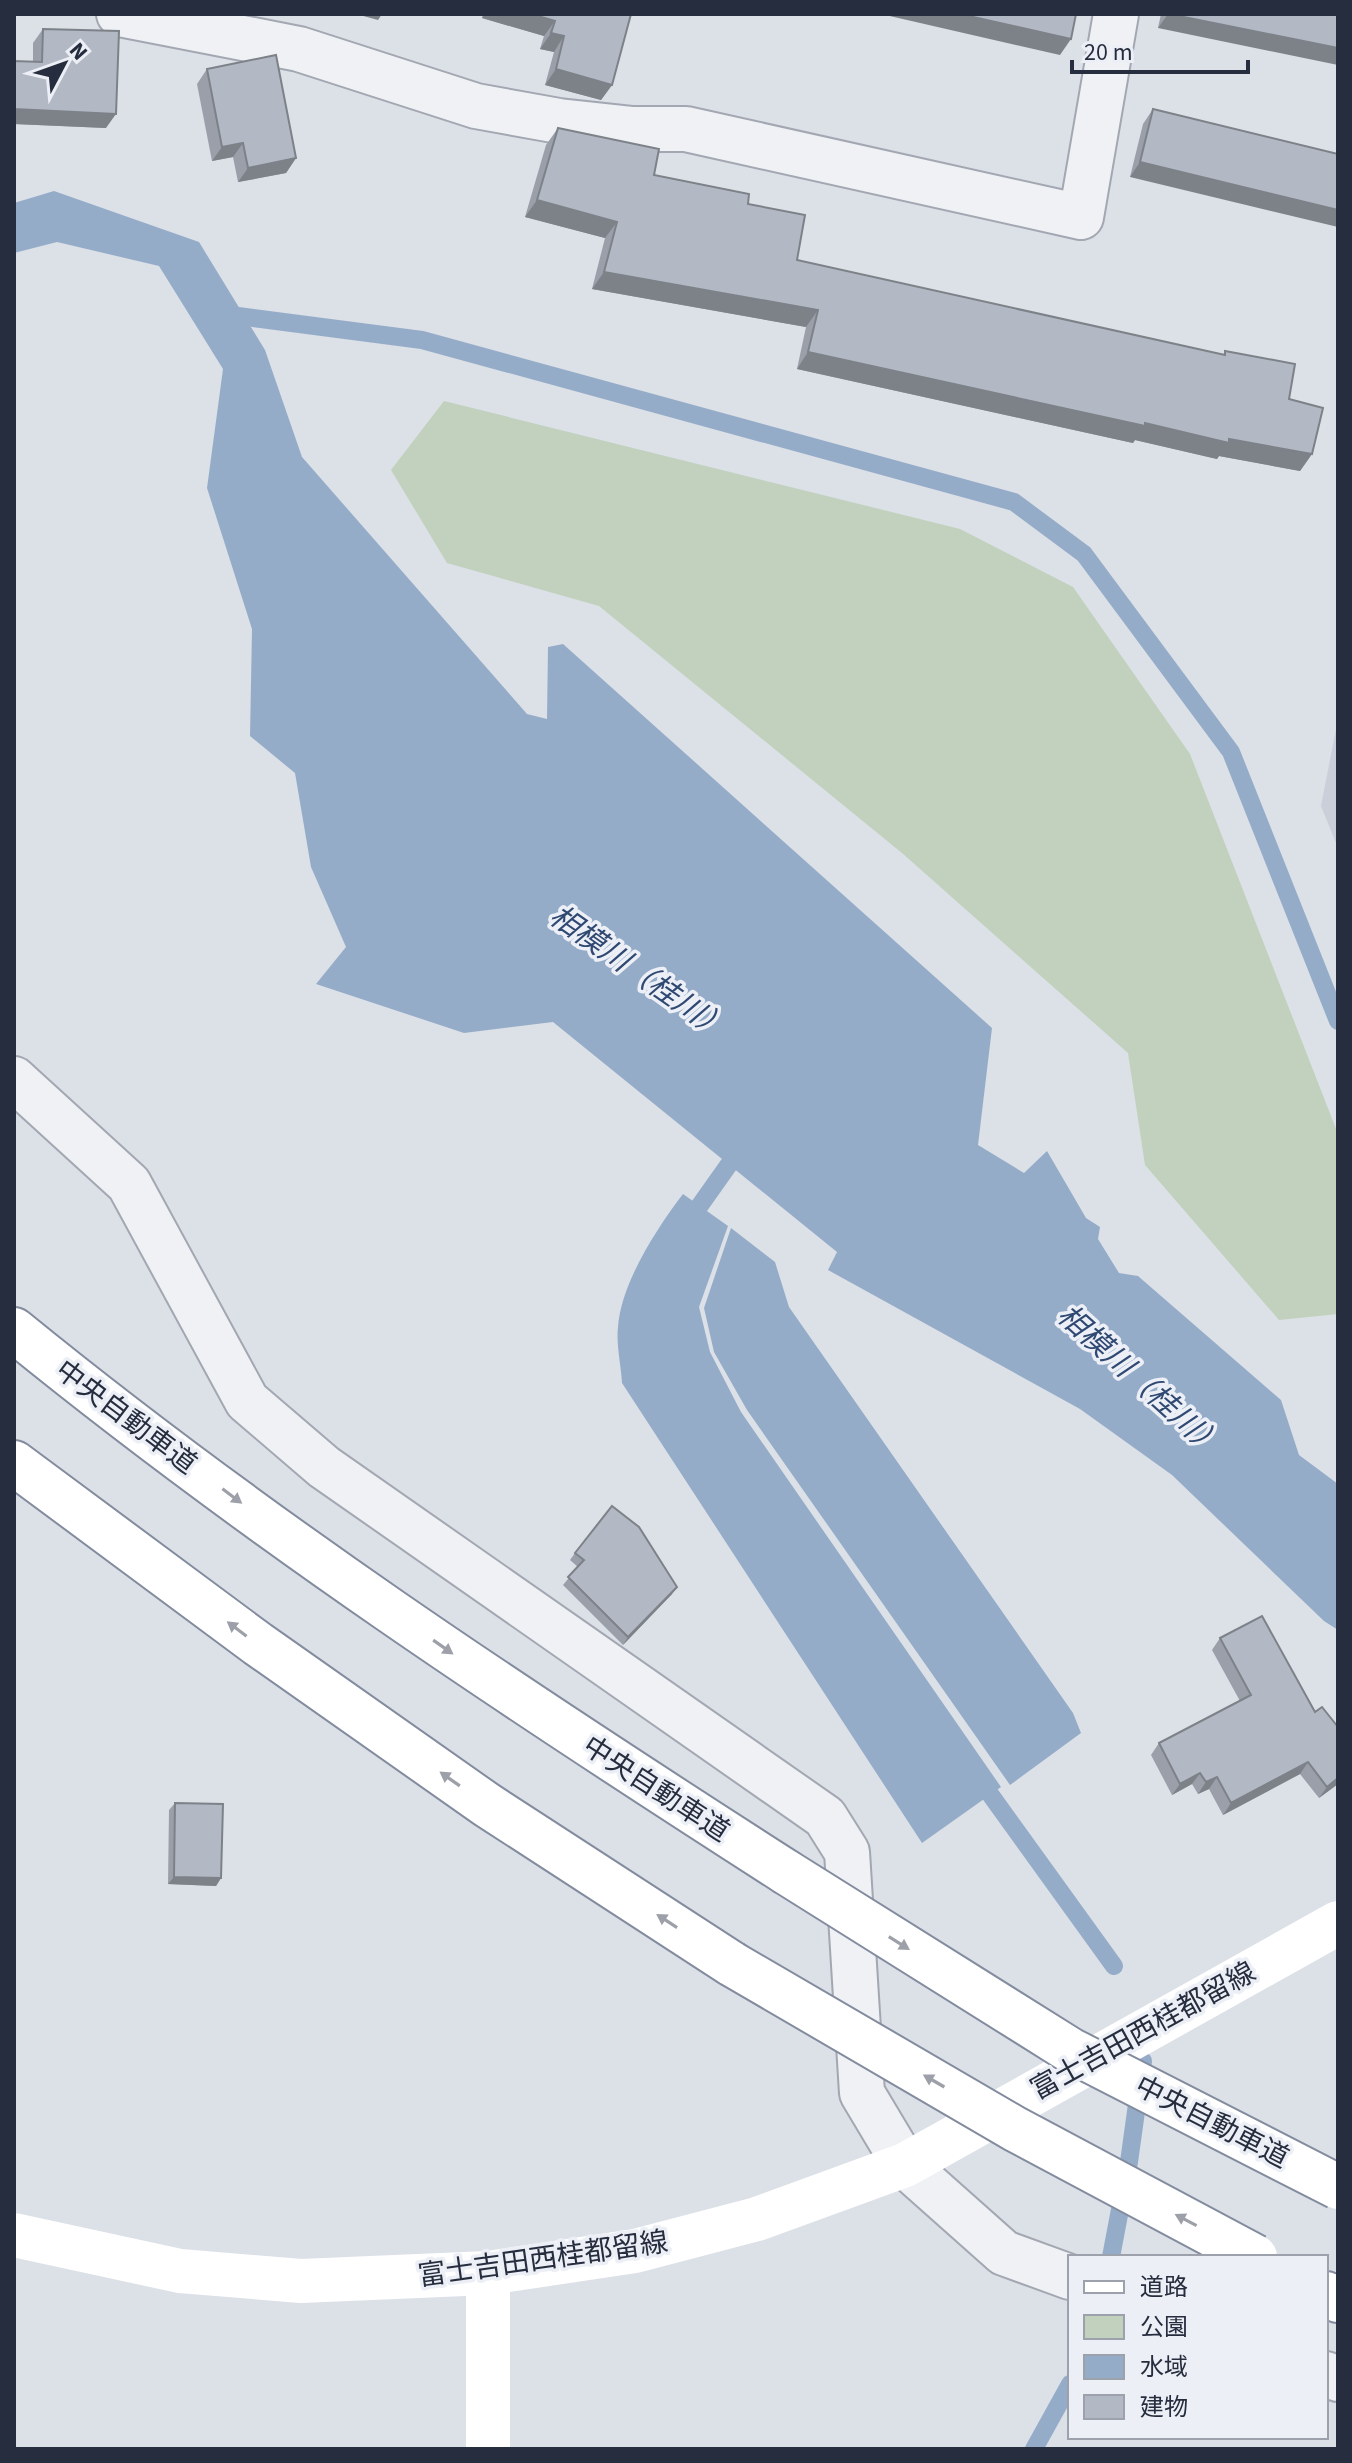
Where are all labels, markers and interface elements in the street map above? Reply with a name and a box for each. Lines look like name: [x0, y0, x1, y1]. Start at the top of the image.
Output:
north arrow: [24, 24, 104, 104]
scale bar: [1072, 24, 1248, 74]
text: 20 m: [1084, 35, 1133, 70]
text: N: [61, 36, 95, 68]
water label: 相模川（桂川）: [541, 895, 737, 1051]
water label: 相模川（桂川）: [1048, 1295, 1232, 1467]
street label: 中央自動車道: [47, 1350, 205, 1484]
one-way arrow: [221, 1488, 242, 1504]
one-way arrow: [226, 1621, 248, 1637]
one-way arrow: [433, 1639, 454, 1654]
street label: 中央自動車道: [575, 1726, 737, 1852]
one-way arrow: [439, 1771, 460, 1787]
one-way arrow: [656, 1915, 678, 1929]
one-way arrow: [888, 1936, 910, 1950]
street label: 富士吉田西桂都留線: [1023, 1952, 1263, 2110]
street label: 中央自動車道: [1128, 2066, 1296, 2178]
one-way arrow: [923, 2074, 945, 2088]
one-way arrow: [1175, 2214, 1197, 2228]
street label: 富士吉田西桂都留線: [415, 2222, 671, 2296]
legend: [1068, 2255, 1328, 2439]
text: 道路: [1140, 2270, 1188, 2305]
text: 公園: [1140, 2310, 1188, 2345]
text: 水域: [1140, 2350, 1188, 2385]
text: 建物: [1140, 2390, 1188, 2425]

